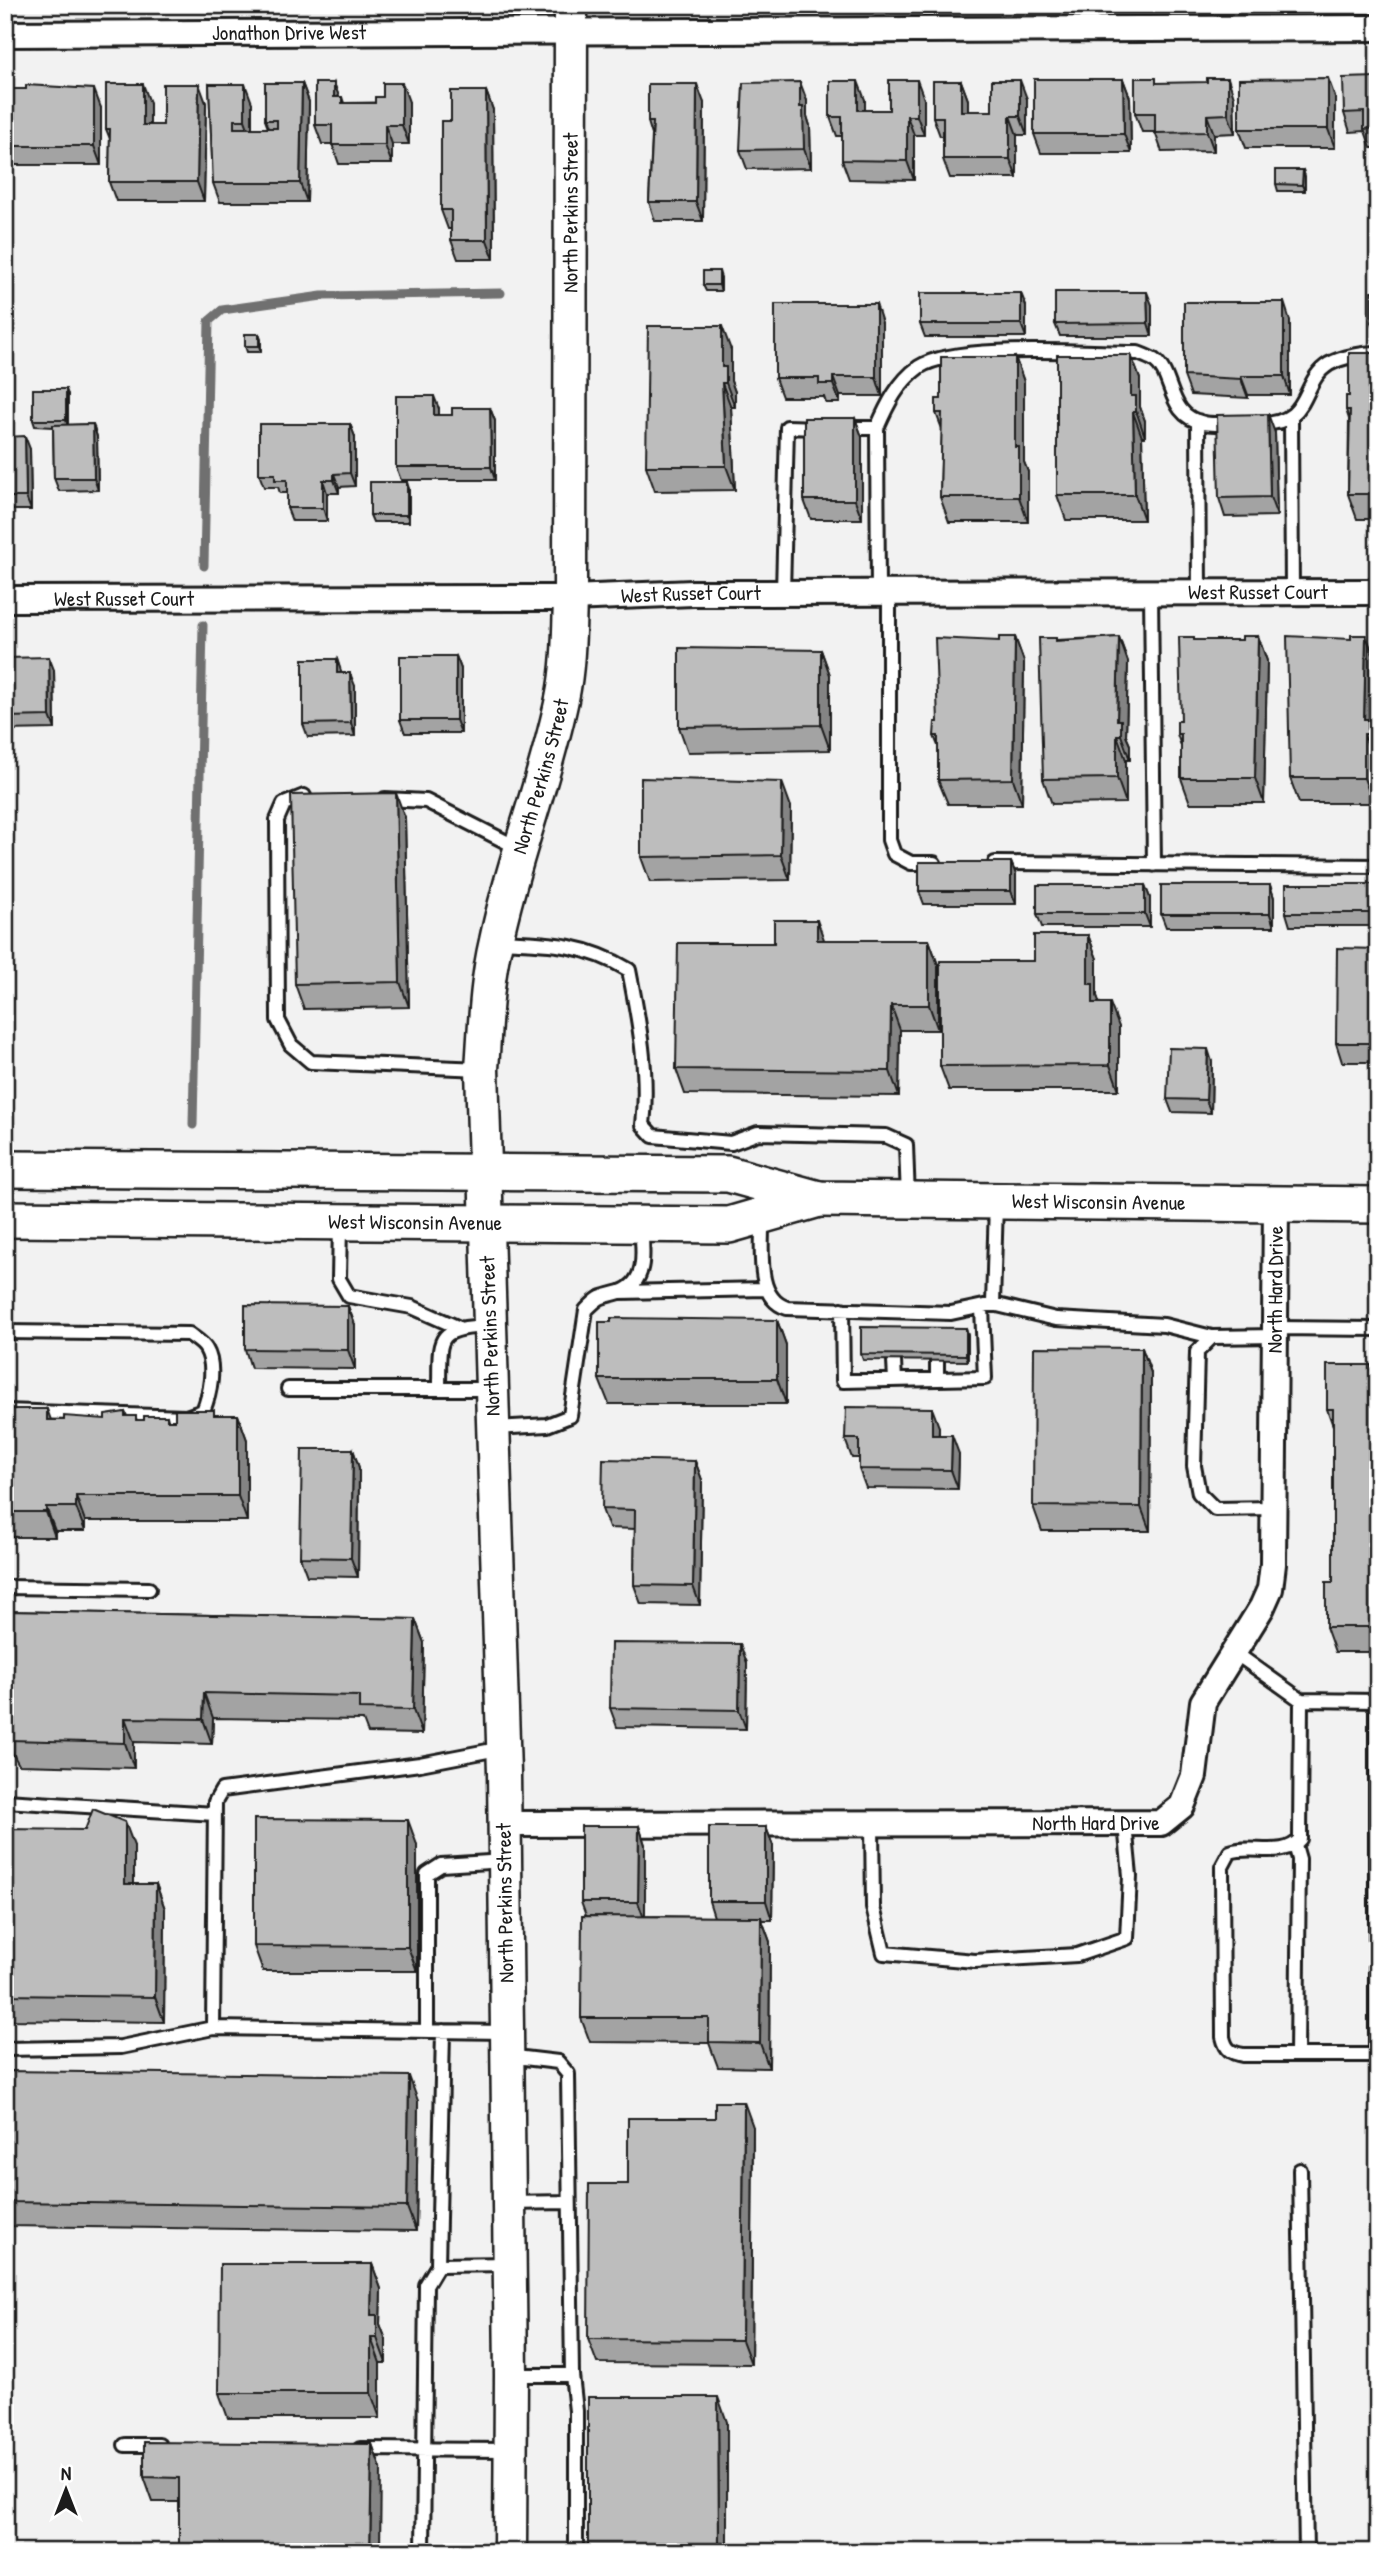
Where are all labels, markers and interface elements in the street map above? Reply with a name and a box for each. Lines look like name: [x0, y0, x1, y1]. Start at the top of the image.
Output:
street label: Jonathon Drive West: [212, 17, 367, 47]
street label: North Perkins Street: [556, 132, 585, 293]
street label: West Russet Court: [1188, 577, 1329, 606]
street label: West Russet Court: [620, 578, 762, 610]
street label: West Russet Court: [54, 584, 195, 613]
street label: North Perkins Street: [505, 695, 576, 857]
street label: West Wisconsin Avenue: [1012, 1186, 1186, 1217]
street label: West Wisconsin Avenue: [328, 1207, 502, 1237]
street label: North Hard Drive: [1260, 1226, 1290, 1353]
street label: North Perkins Street: [472, 1255, 507, 1416]
street label: North Hard Drive: [1032, 1808, 1160, 1837]
street label: North Perkins Street: [489, 1822, 520, 1983]
north arrow: [32, 2456, 102, 2526]
text: N: [61, 2460, 71, 2486]

